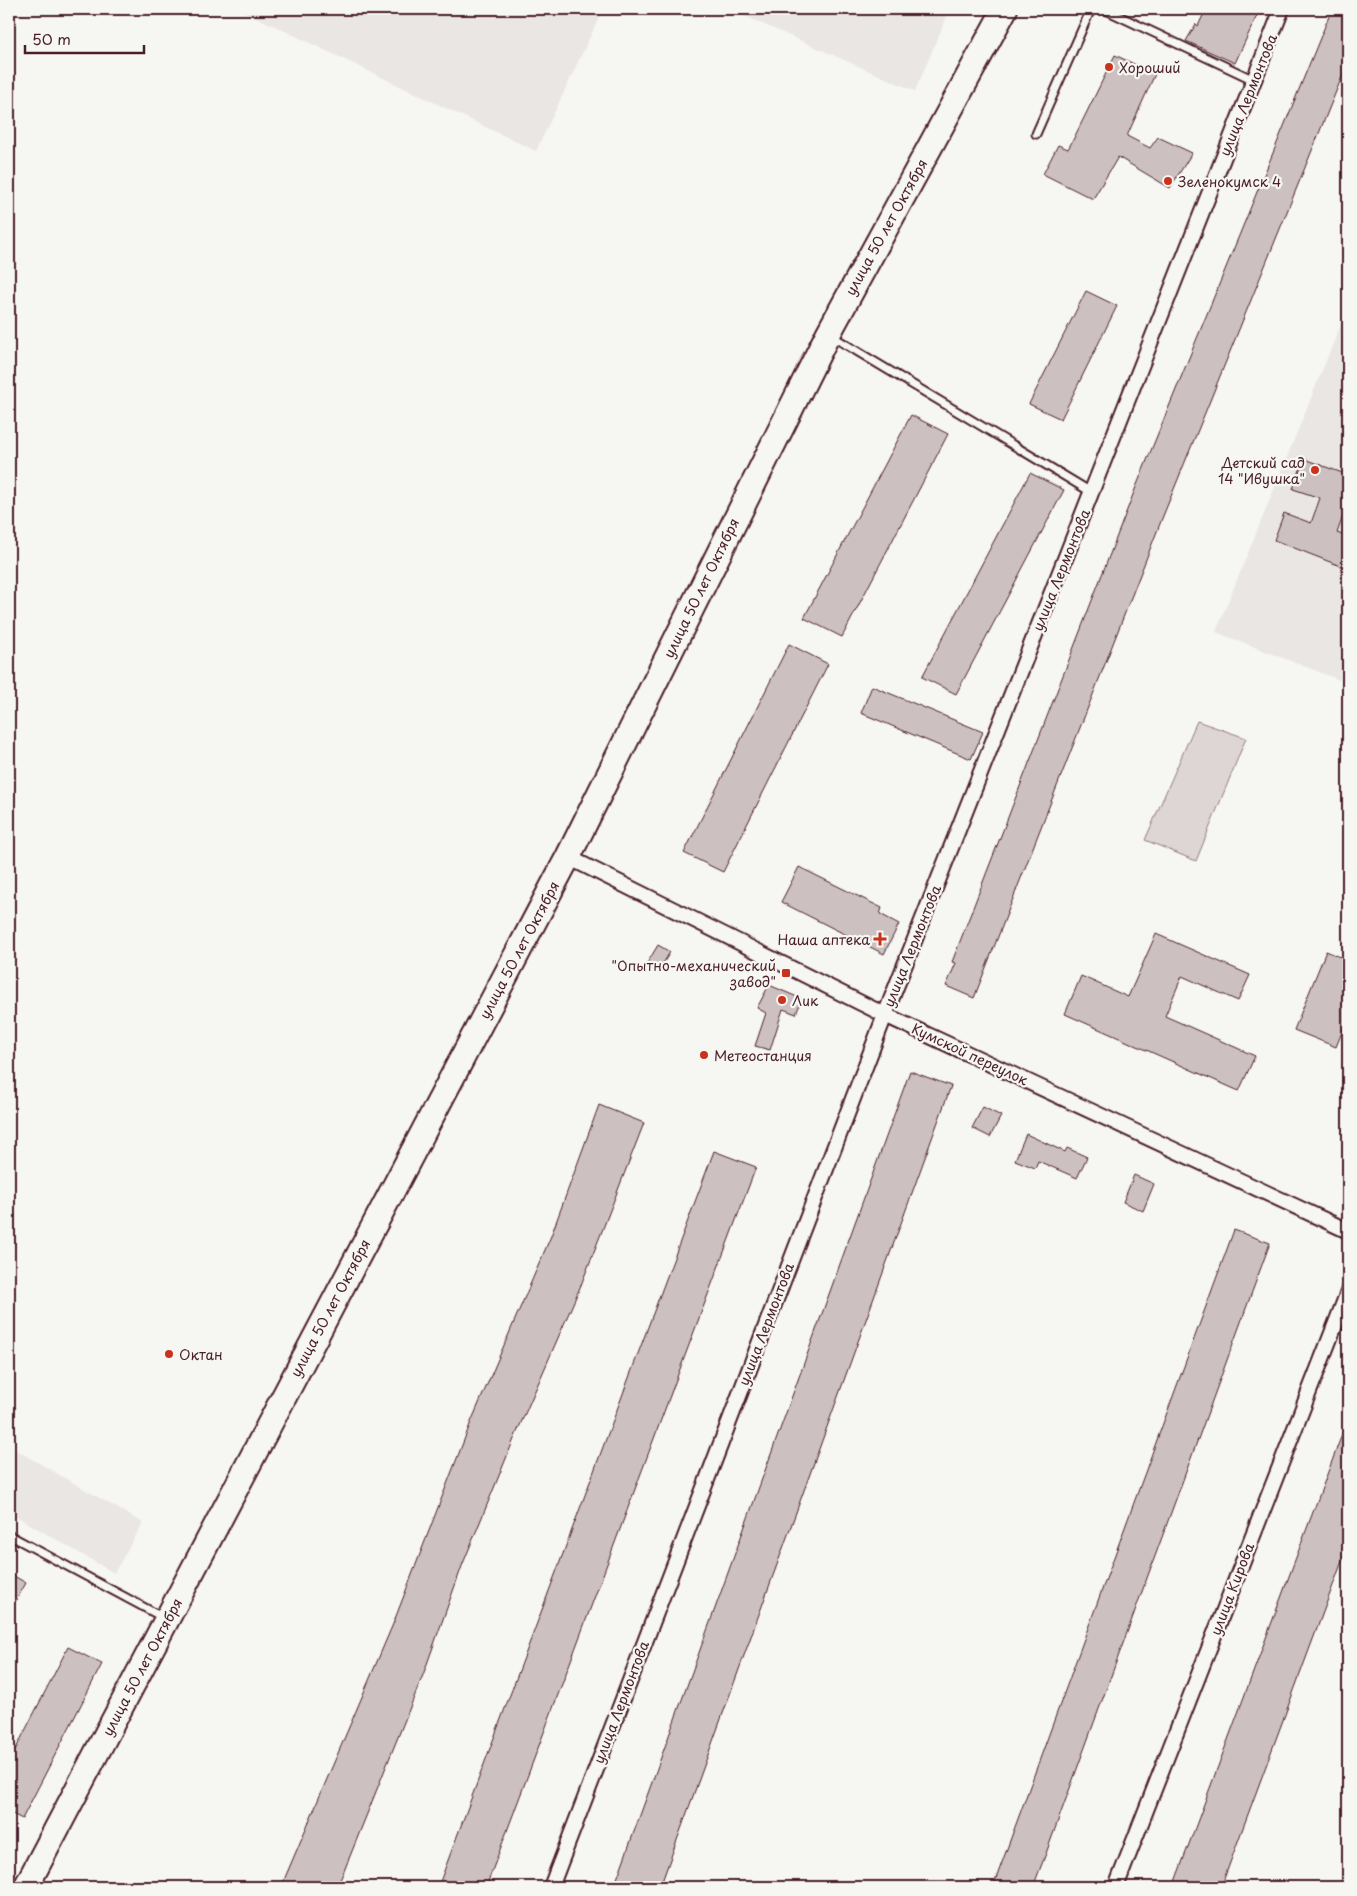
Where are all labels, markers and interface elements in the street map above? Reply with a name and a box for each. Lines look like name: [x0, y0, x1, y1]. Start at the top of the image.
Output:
scale bar: [25, 22, 144, 54]
text: 50 m: [32, 27, 71, 50]
street label: улица Лермонтова: [1214, 30, 1282, 159]
place label: Хороший: [1119, 57, 1181, 78]
marker: Хороший: [1103, 61, 1115, 73]
street label: улица 50 лет Октября: [840, 155, 932, 299]
place label: Зеленокумск 4: [1178, 171, 1281, 192]
marker: Зеленокумск 4: [1162, 175, 1174, 187]
place label: Детский сад 14 "Ивушка": [1218, 452, 1305, 489]
marker: Детский сад 14 "Ивушка": [1309, 464, 1321, 476]
street label: улица Лермонтова: [1027, 505, 1095, 634]
street label: улица 50 лет Октября: [658, 515, 744, 661]
street label: улица 50 лет Октября: [474, 877, 564, 1023]
street label: улица Лермонтова: [878, 881, 946, 1010]
place label: Наша аптека: [777, 929, 870, 950]
marker: Наша аптека: [874, 933, 886, 945]
place label: "Опытно-механический завод": [611, 955, 776, 992]
marker: "Опытно-механический завод": [780, 967, 792, 979]
place label: Лик: [792, 990, 819, 1011]
marker: Лик: [776, 994, 788, 1006]
street label: Кумской переулок: [908, 1018, 1032, 1090]
place label: Метеостанция: [714, 1045, 812, 1066]
marker: Метеостанция: [698, 1049, 710, 1061]
street label: улица 50 лет Октября: [285, 1235, 375, 1381]
street label: улица Лермонтова: [733, 1259, 799, 1388]
place label: Октан: [179, 1344, 223, 1365]
marker: Октан: [163, 1348, 175, 1360]
street label: улица Кирова: [1205, 1539, 1259, 1638]
street label: улица 50 лет Октября: [97, 1594, 187, 1740]
street label: улица Лермонтова: [588, 1637, 654, 1766]

